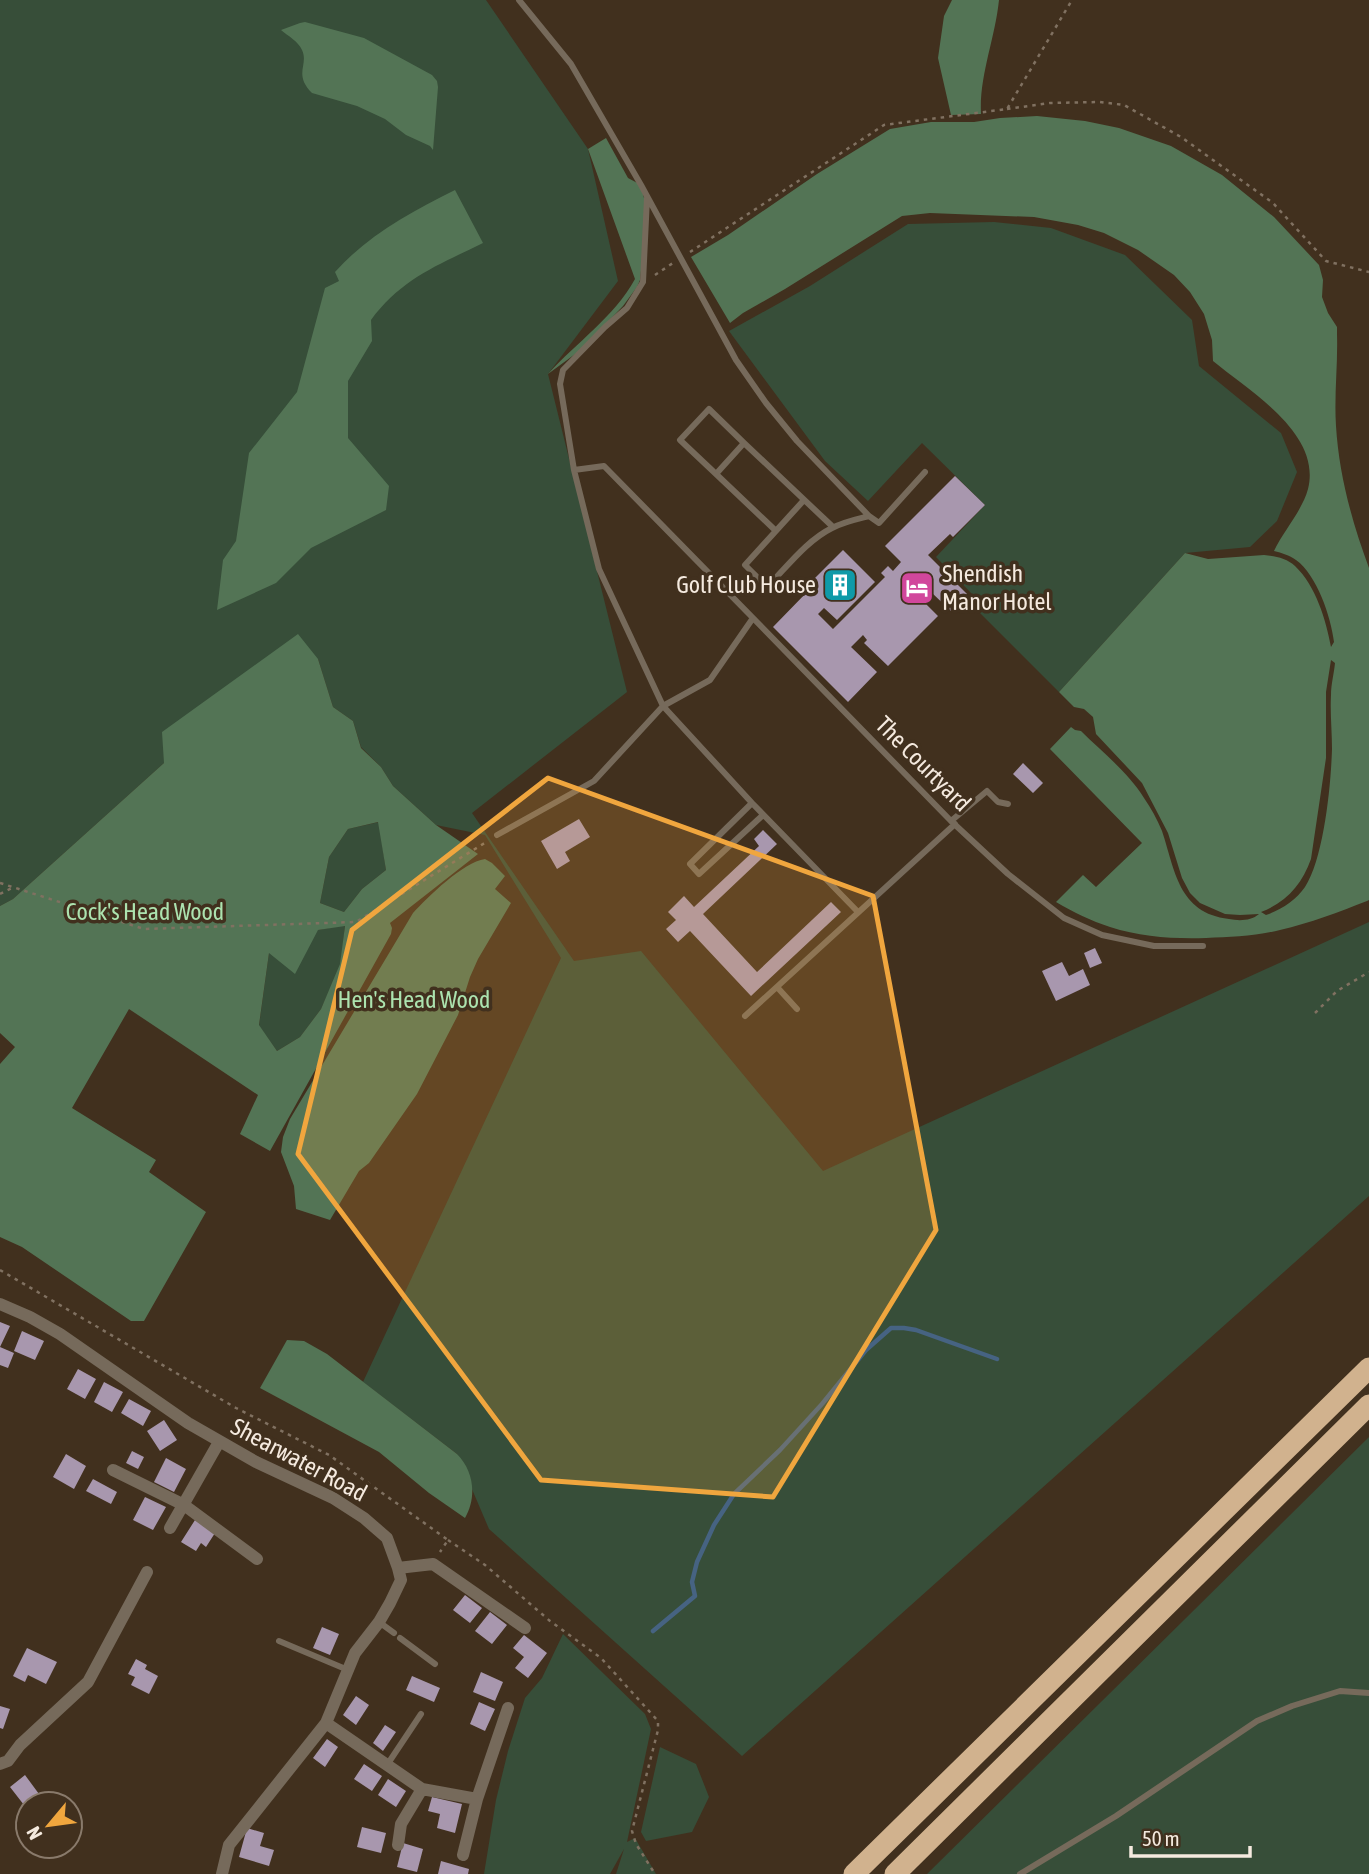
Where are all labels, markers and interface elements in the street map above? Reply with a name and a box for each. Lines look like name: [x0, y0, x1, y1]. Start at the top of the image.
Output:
place label: Shendish Manor Hotel: [942, 560, 1052, 615]
building icon: Golf Club House: [821, 566, 859, 604]
hotel icon: Shendish Manor Hotel: [898, 569, 936, 607]
place label: Golf Club House: [676, 571, 816, 598]
street label: The Courtyard: [870, 711, 976, 817]
park label: Cock's Head Wood: [66, 898, 224, 925]
park label: Hen's Head Wood: [338, 986, 490, 1013]
street label: Shearwater Road: [227, 1412, 372, 1507]
north arrow: [14, 1790, 84, 1860]
scale bar: [1131, 1814, 1250, 1858]
text: N: [22, 1823, 46, 1843]
text: 50 m: [1142, 1826, 1180, 1850]

